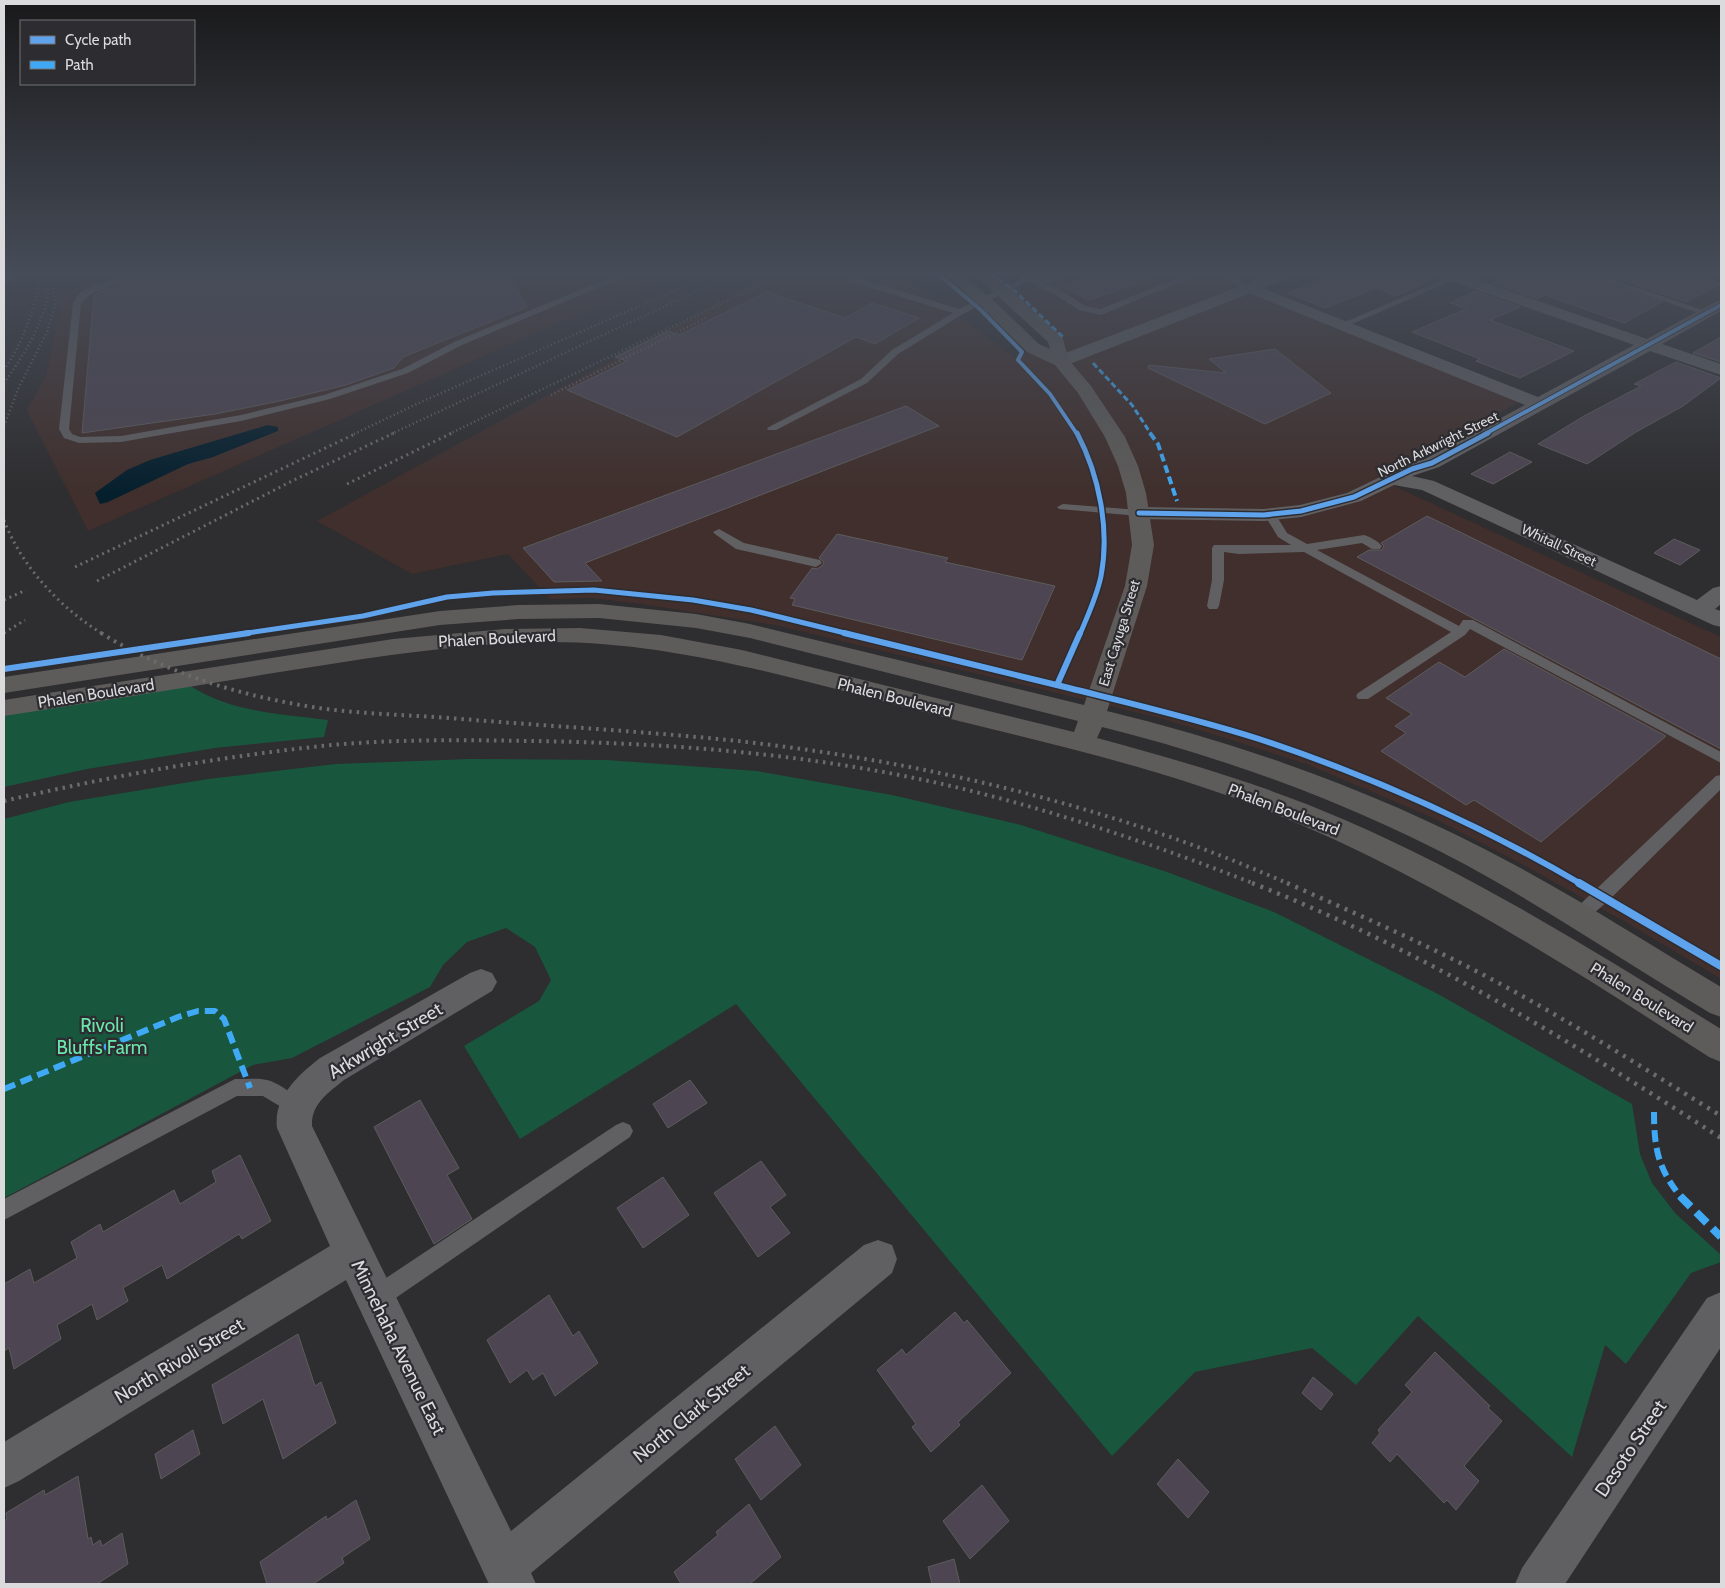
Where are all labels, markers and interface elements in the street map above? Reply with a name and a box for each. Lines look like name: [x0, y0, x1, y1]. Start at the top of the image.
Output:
legend: [20, 20, 195, 85]
text: Cycle path: [65, 31, 131, 49]
text: Path: [65, 56, 94, 74]
street label: North Arkwright Street: [1375, 407, 1502, 481]
street label: Whitall Street: [1518, 520, 1600, 570]
street label: East Cayuga Street: [1094, 577, 1144, 688]
street label: Phalen Boulevard: [438, 626, 556, 651]
street label: Phalen Boulevard: [836, 674, 954, 721]
street label: Phalen Boulevard: [37, 675, 156, 712]
street label: Phalen Boulevard: [1226, 780, 1342, 839]
street label: Phalen Boulevard: [1587, 958, 1697, 1037]
street label: Arkwright Street: [324, 997, 447, 1084]
park label: Rivoli Bluffs Farm: [56, 1014, 148, 1059]
street label: Minnehaha Avenue East: [346, 1256, 451, 1439]
street label: North Rivoli Street: [110, 1312, 249, 1408]
street label: North Clark Street: [628, 1359, 755, 1467]
street label: Desoto Street: [1590, 1395, 1671, 1501]

